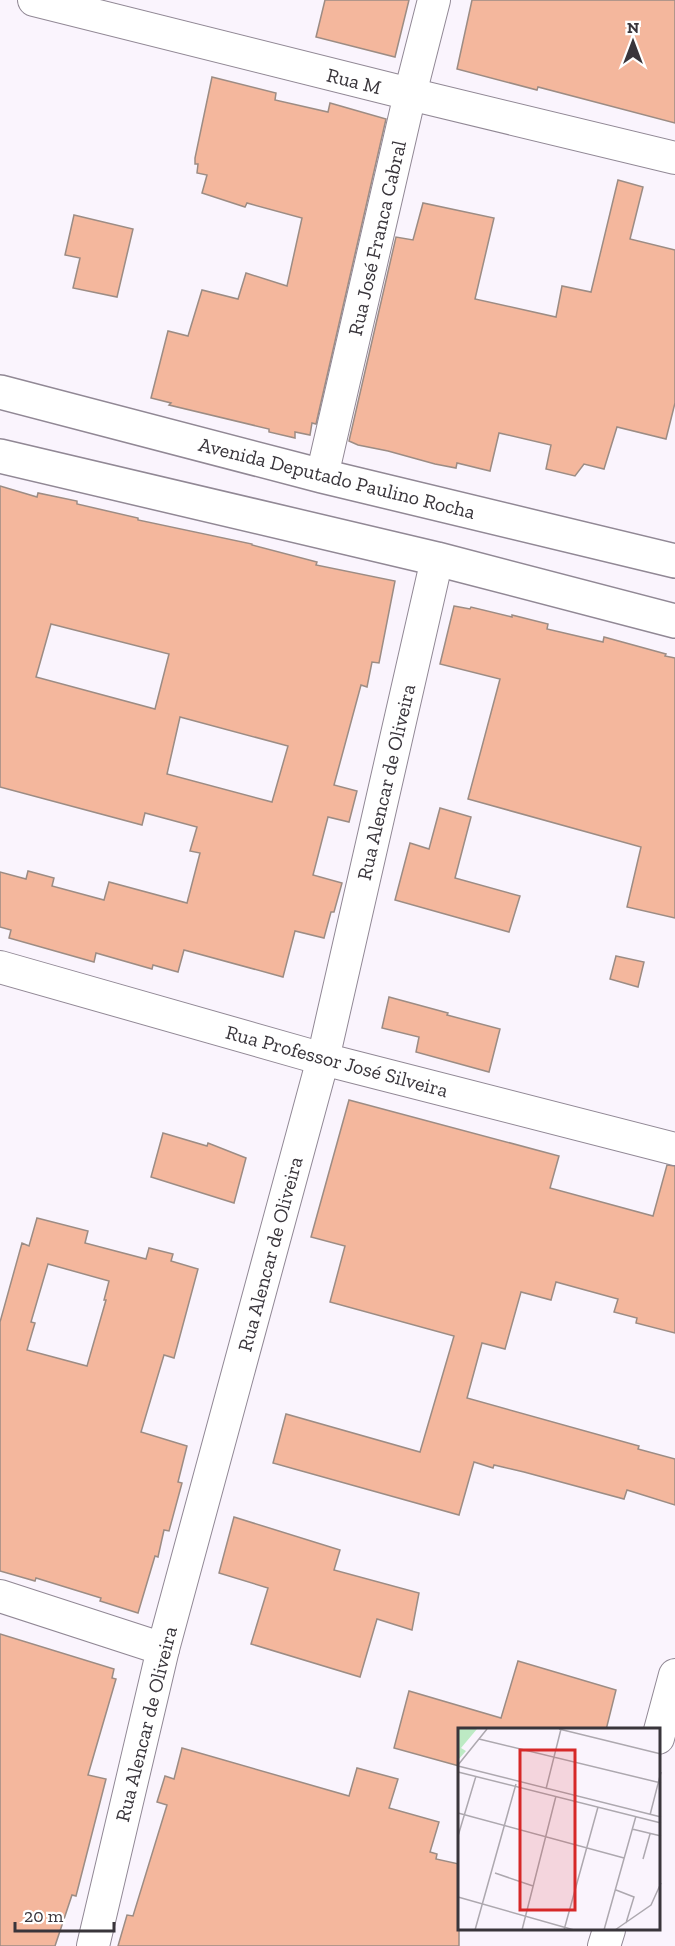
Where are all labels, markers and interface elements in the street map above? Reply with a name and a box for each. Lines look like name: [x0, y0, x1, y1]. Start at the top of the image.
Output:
north arrow: [603, 12, 663, 72]
text: N: [627, 18, 639, 37]
street label: Rua M: [324, 63, 384, 99]
street label: Rua José Franca Cabral: [343, 138, 411, 338]
street label: Avenida Deputado Paulino Rocha: [196, 432, 478, 524]
street label: Rua Alencar de Oliveira: [352, 681, 420, 882]
street label: Rua Professor José Silveira: [223, 1020, 451, 1102]
street label: Rua Alencar de Oliveira: [232, 1154, 308, 1354]
street label: Rua Alencar de Oliveira: [110, 1623, 182, 1824]
inset map: [458, 1728, 660, 1931]
scale bar: [15, 1895, 114, 1933]
text: 20 m: [24, 1905, 64, 1927]

